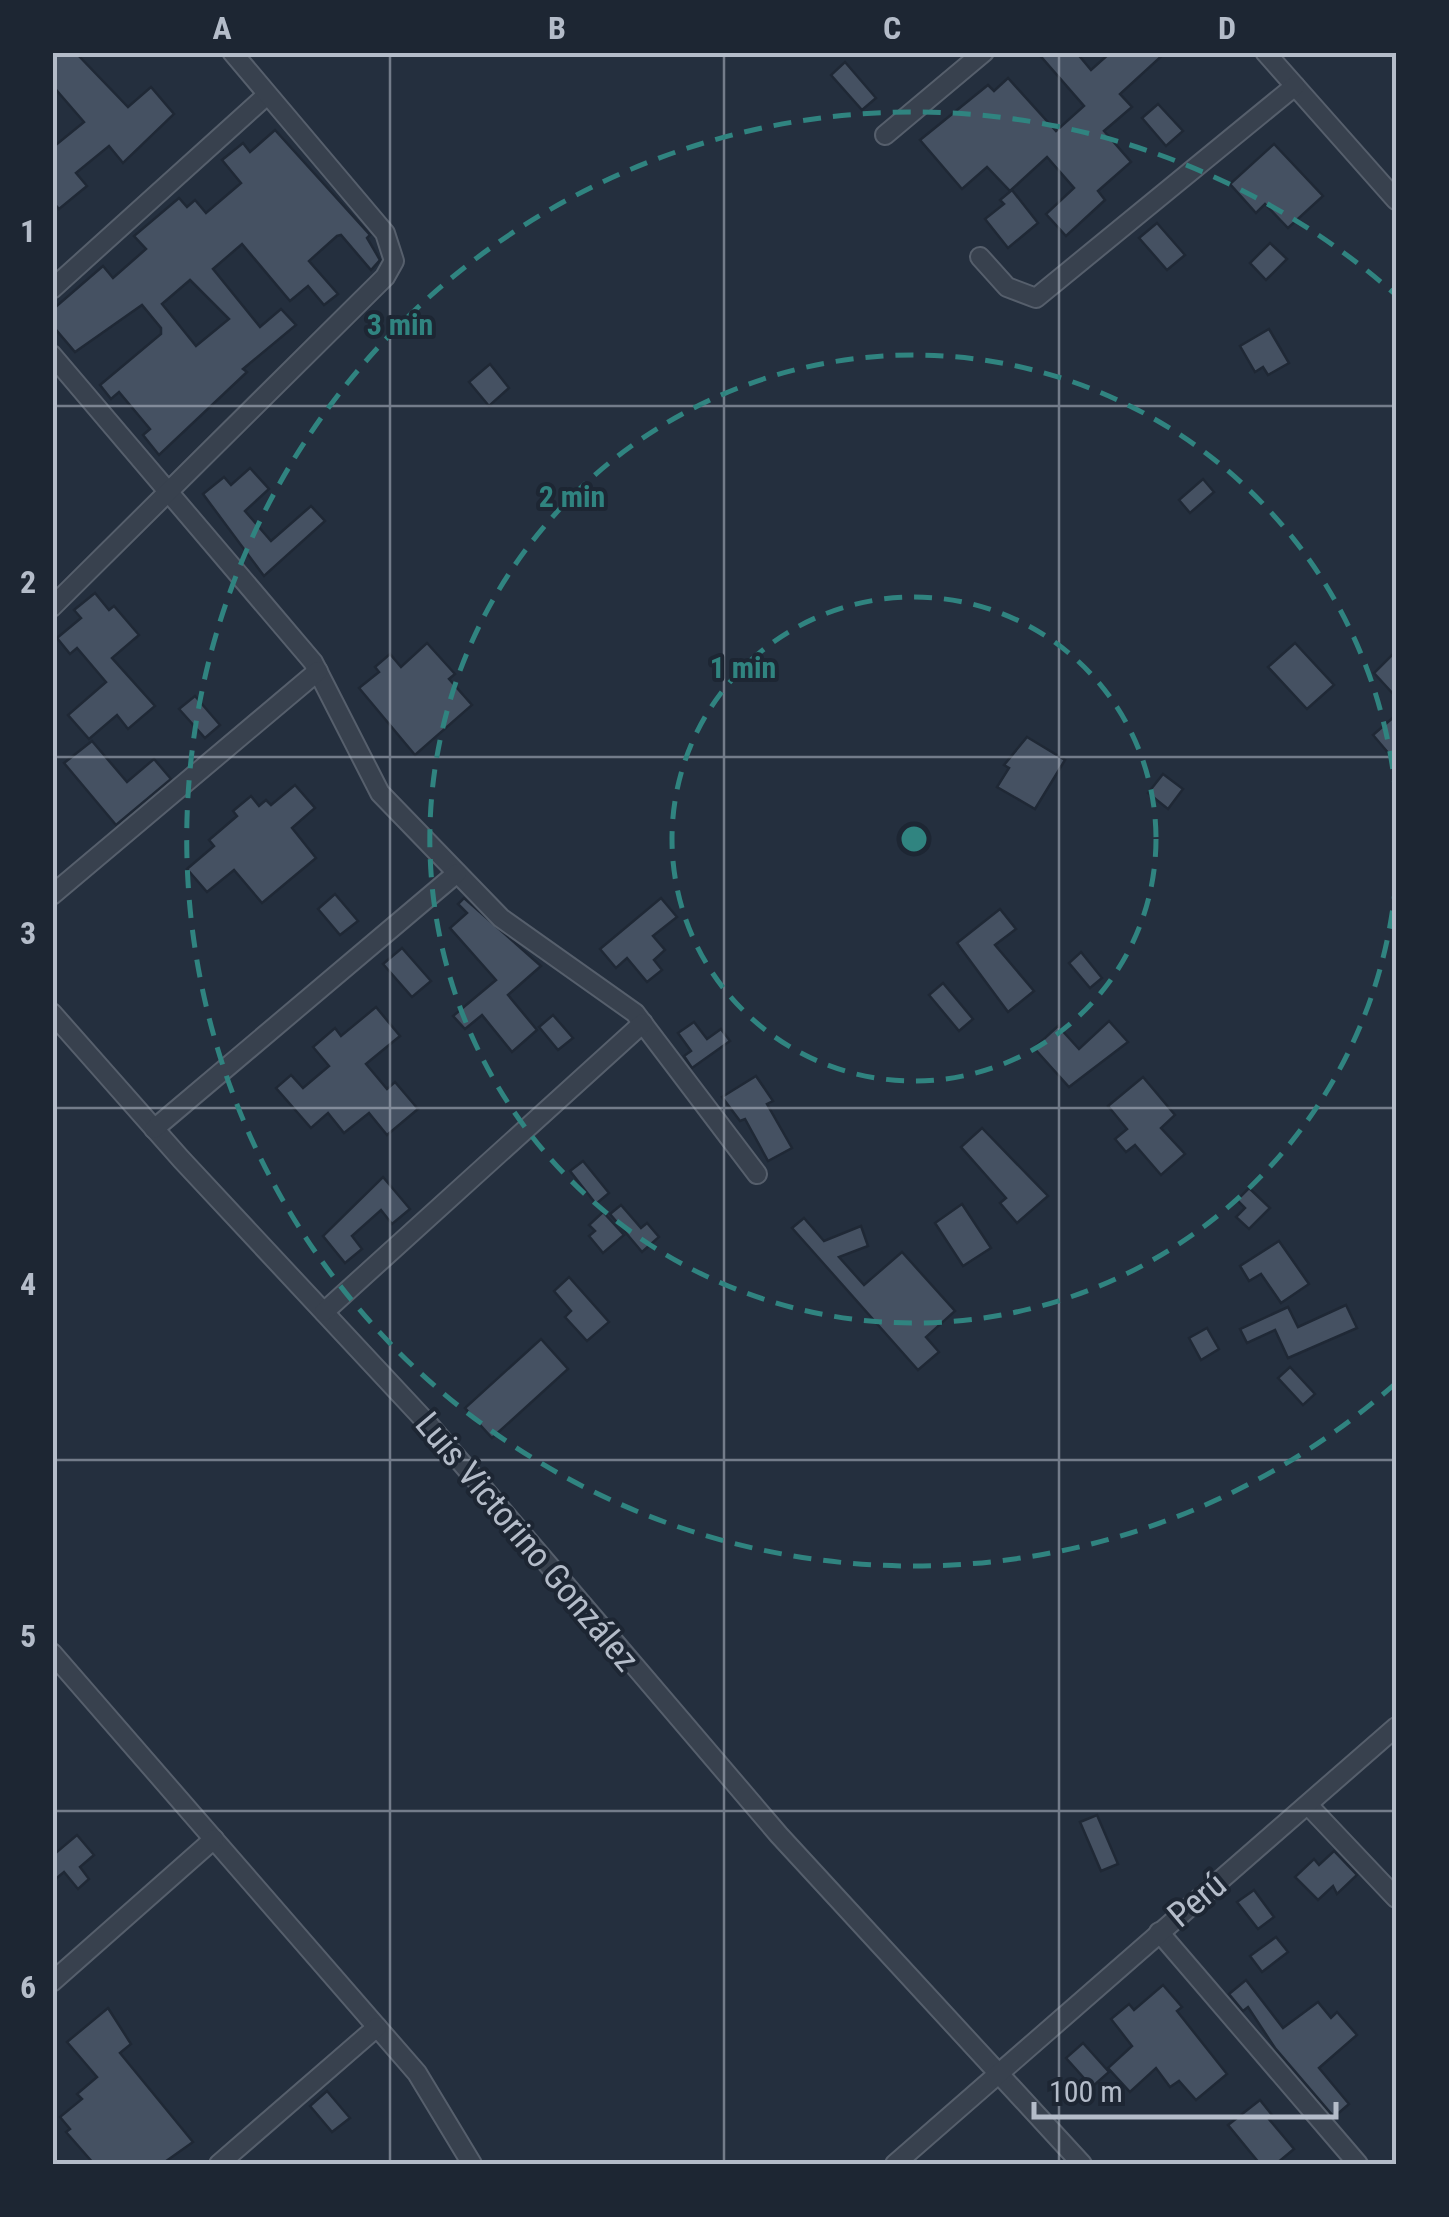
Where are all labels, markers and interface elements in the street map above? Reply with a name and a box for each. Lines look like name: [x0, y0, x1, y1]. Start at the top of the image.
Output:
text: A: [212, 9, 232, 47]
text: B: [548, 9, 566, 47]
text: C: [883, 9, 901, 47]
text: D: [1218, 9, 1236, 47]
text: 1: [20, 212, 36, 250]
text: 3 min: [367, 307, 433, 342]
text: 2 min: [539, 479, 605, 514]
text: 2: [20, 563, 36, 601]
text: 1 min: [710, 650, 776, 685]
centre of rings: [896, 821, 932, 857]
text: 3: [20, 914, 36, 952]
text: 4: [20, 1265, 36, 1303]
street label: Luis Victorino González: [407, 1404, 647, 1680]
text: 5: [20, 1617, 36, 1655]
street label: Perú: [1160, 1864, 1234, 1936]
text: 6: [20, 1968, 36, 2006]
scale bar: [1034, 2057, 1336, 2119]
text: 100 m: [1049, 2074, 1123, 2109]

